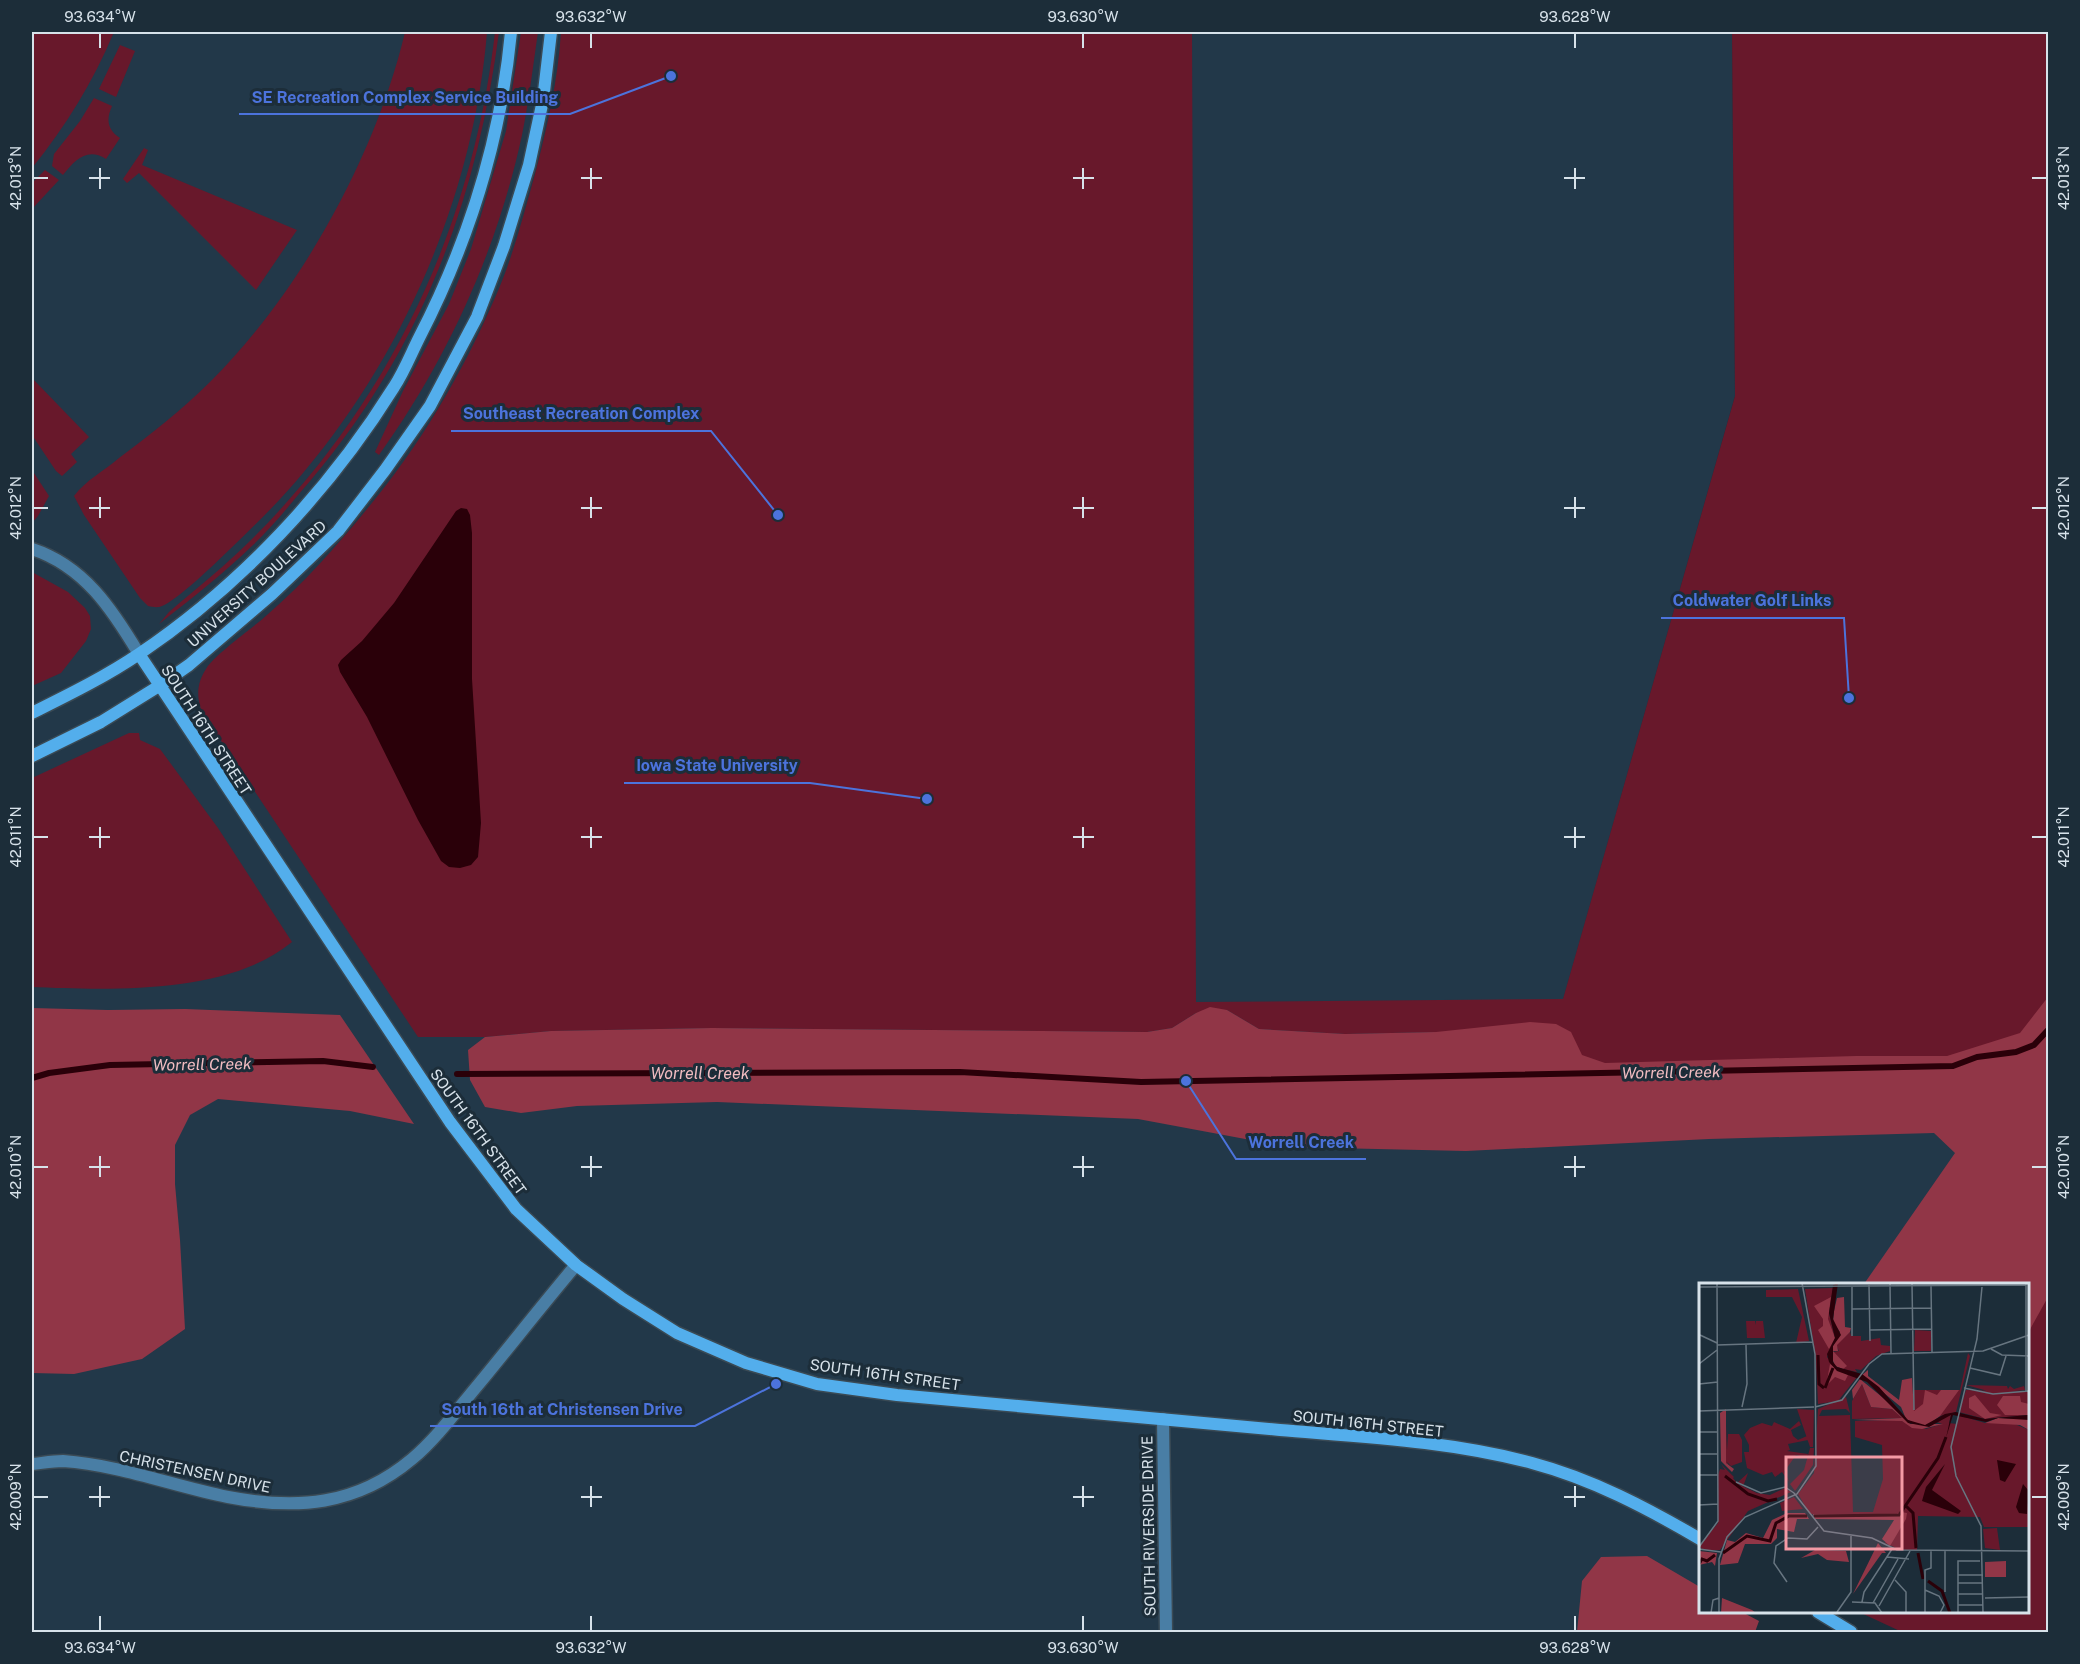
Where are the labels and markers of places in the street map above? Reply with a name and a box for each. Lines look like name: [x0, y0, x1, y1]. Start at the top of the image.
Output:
callout: SE Recreation Complex Service Building: [239, 80, 570, 114]
callout: Southeast Recreation Complex: [451, 397, 711, 431]
callout: Coldwater Golf Links: [1661, 584, 1844, 618]
callout: Iowa State University: [624, 749, 810, 783]
callout: Worrell Creek: [1236, 1125, 1366, 1159]
callout: South 16th at Christensen Drive: [430, 1392, 695, 1426]

